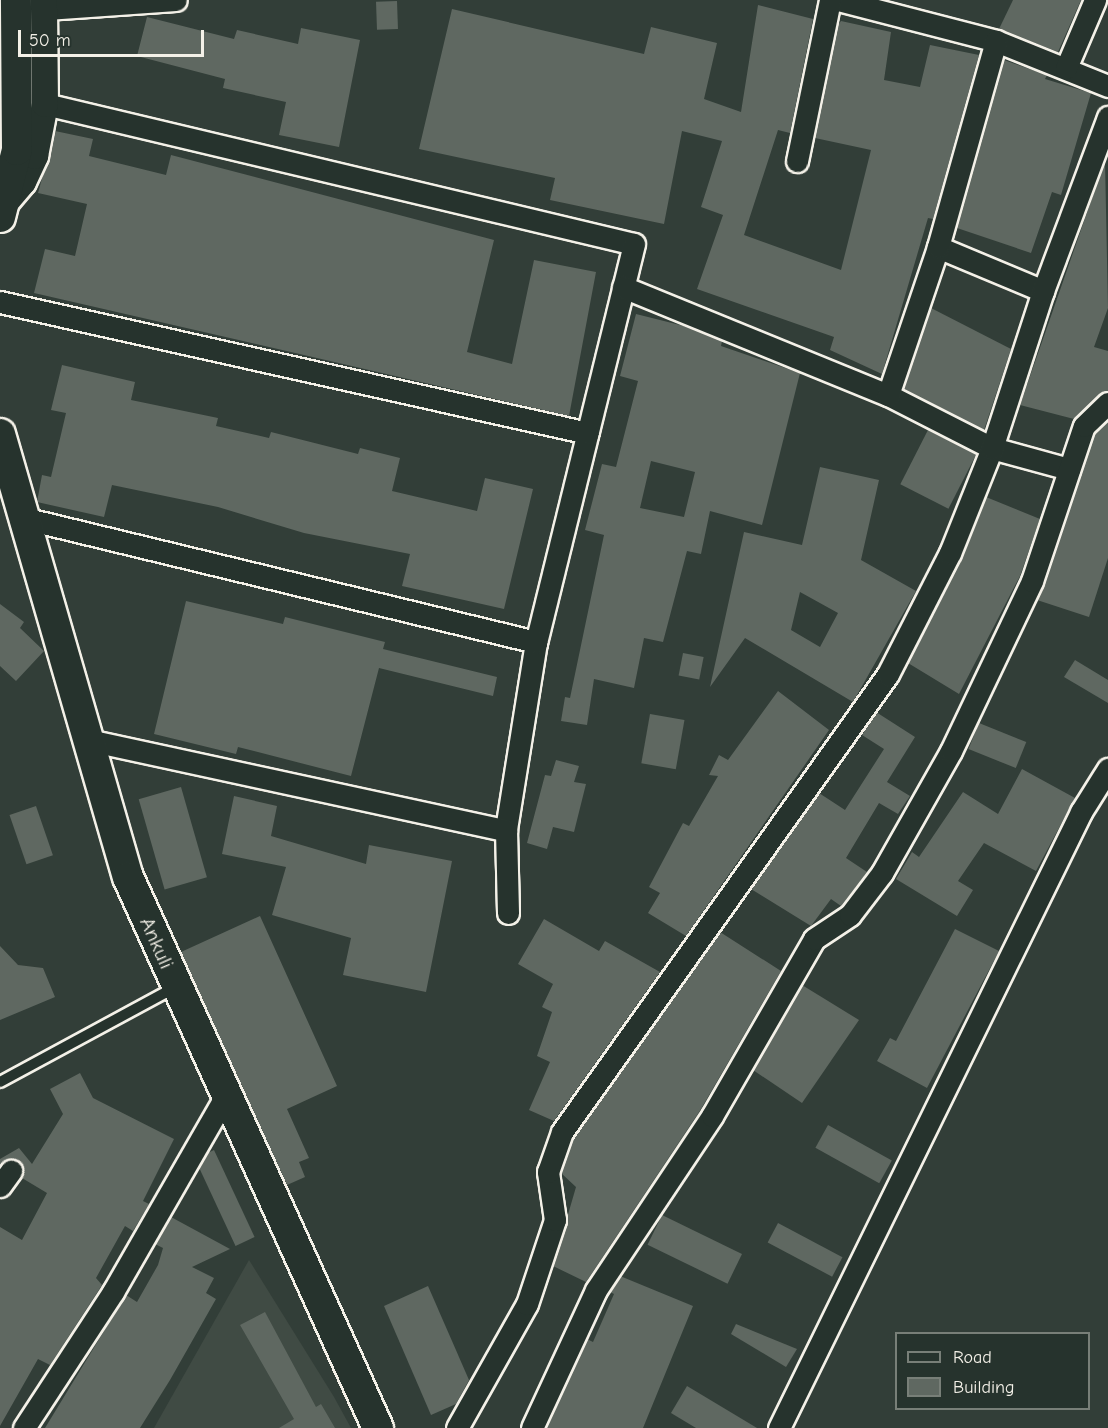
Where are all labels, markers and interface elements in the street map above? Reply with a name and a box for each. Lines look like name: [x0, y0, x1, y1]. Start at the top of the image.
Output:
scale bar: [21, 18, 207, 56]
text: 50 m: [29, 30, 71, 51]
street label: Ankuli: [134, 913, 180, 973]
legend: [895, 1332, 1090, 1410]
text: Road: [953, 1347, 992, 1368]
text: Building: [953, 1377, 1015, 1398]

